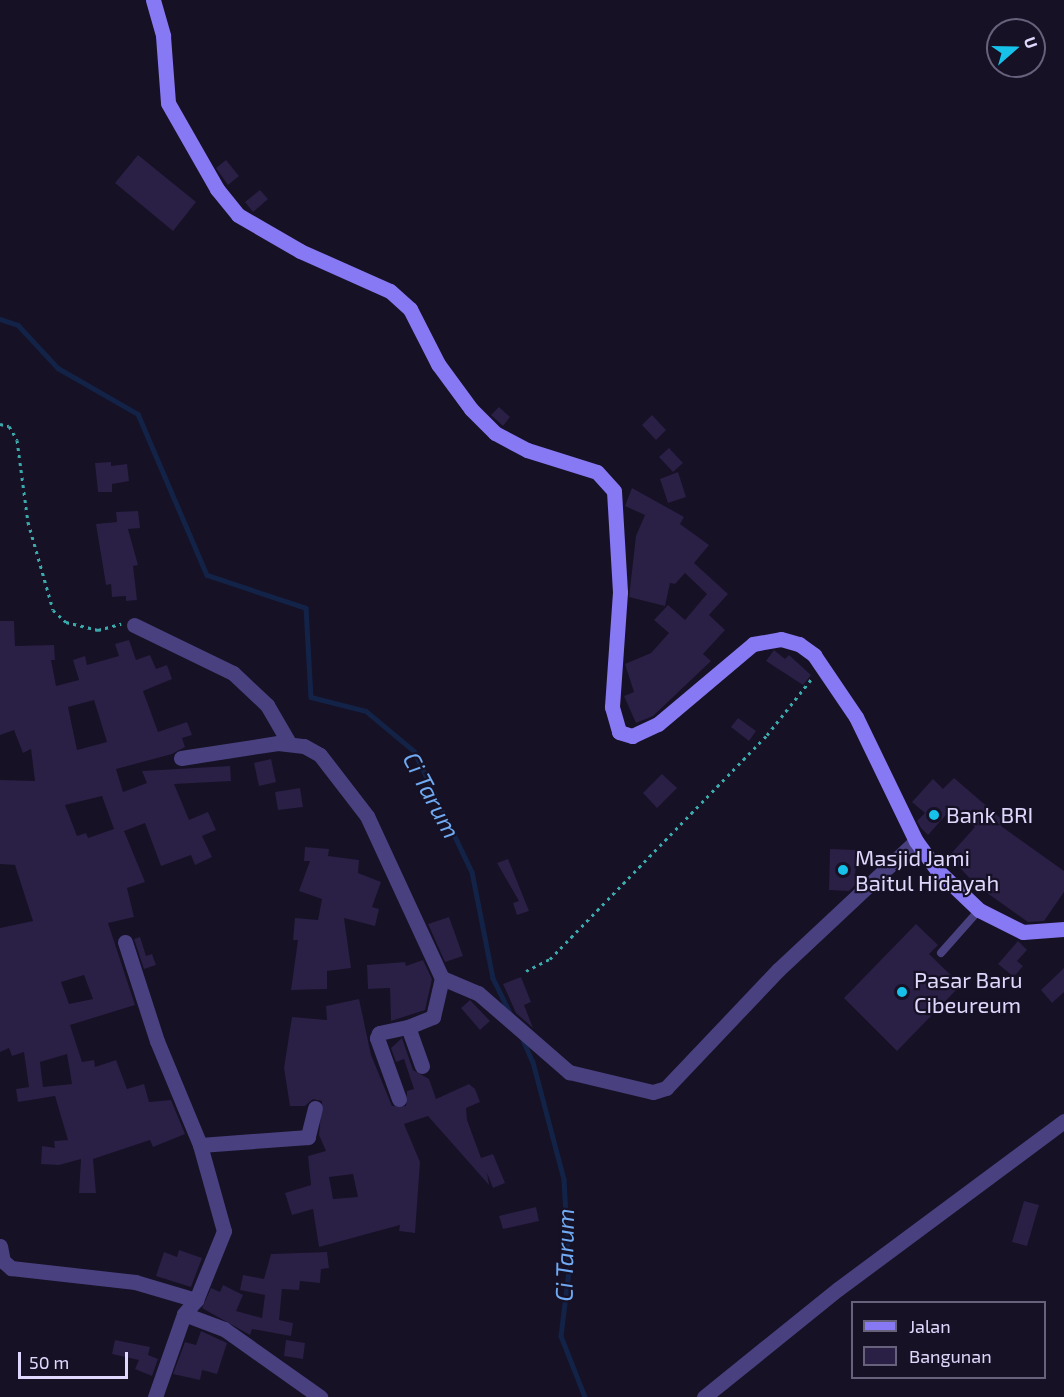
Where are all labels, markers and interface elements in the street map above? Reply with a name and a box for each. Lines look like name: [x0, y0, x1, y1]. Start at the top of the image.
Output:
north arrow: [986, 18, 1046, 78]
text: U: [1021, 34, 1042, 51]
water label: Ci Tarum: [397, 747, 467, 843]
place label: Bank BRI: [946, 802, 1034, 828]
marker: Bank BRI: [927, 808, 941, 822]
place label: Masjid Jami Baitul Hidayah: [855, 844, 1000, 896]
marker: Masjid Jami Baitul Hidayah: [836, 863, 850, 877]
place label: Pasar Baru Cibeureum: [914, 966, 1023, 1017]
marker: Pasar Baru Cibeureum: [895, 985, 909, 999]
water label: Ci Tarum: [549, 1208, 579, 1302]
legend: [851, 1301, 1046, 1379]
text: Jalan: [909, 1315, 951, 1337]
scale bar: [21, 1340, 130, 1378]
text: Bangunan: [909, 1345, 992, 1367]
text: 50 m: [29, 1351, 69, 1373]

